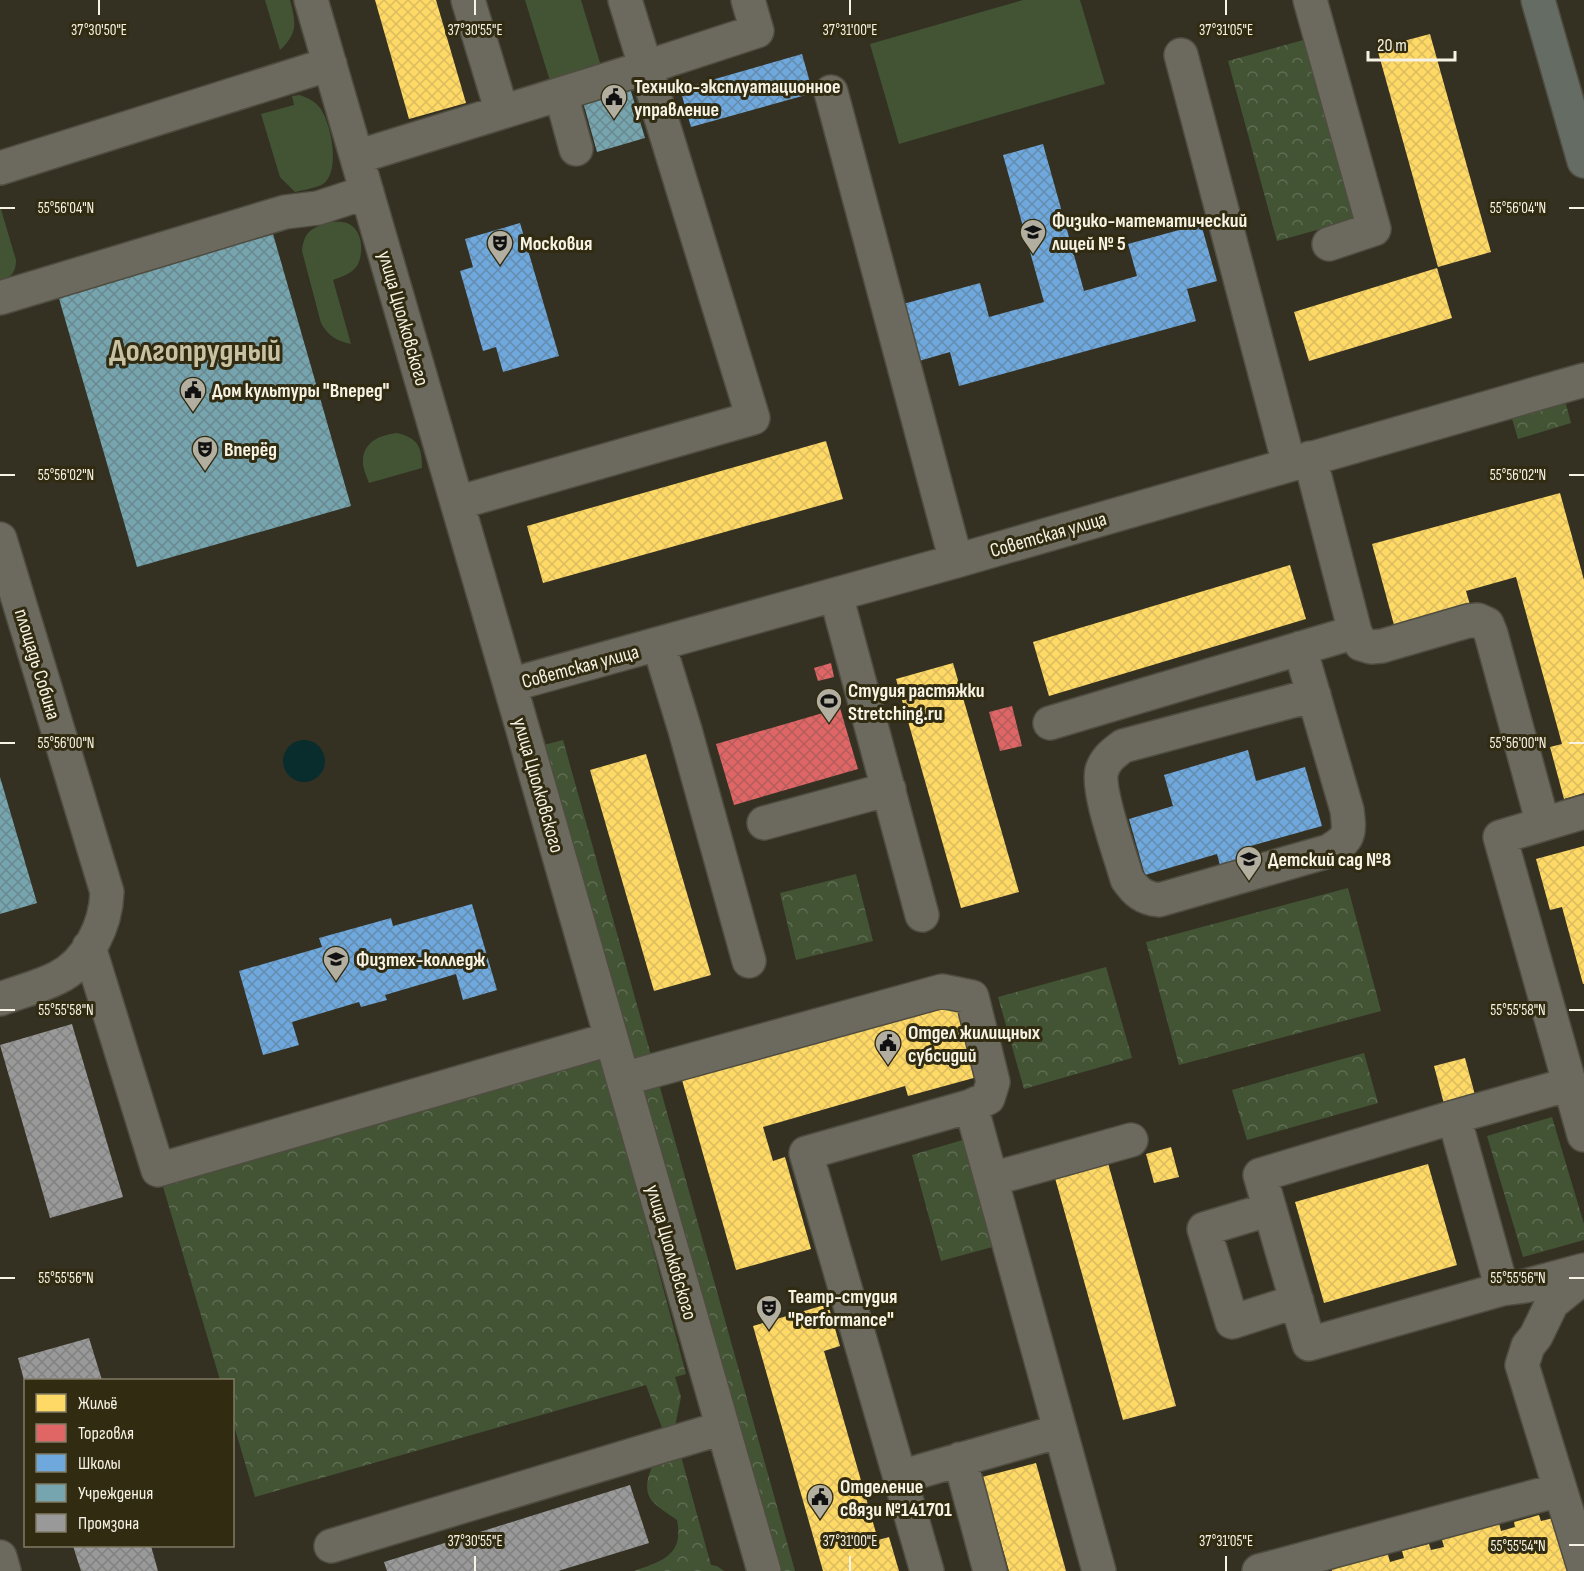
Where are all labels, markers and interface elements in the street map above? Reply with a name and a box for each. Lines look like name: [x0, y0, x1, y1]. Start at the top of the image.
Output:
text: 37°30'50"E: [71, 21, 127, 40]
text: 37°30'55"E: [447, 21, 503, 40]
text: 37°31'00"E: [823, 21, 877, 40]
text: 37°31'05"E: [1199, 21, 1253, 40]
scale bar: [1368, 24, 1455, 62]
text: 20 m: [1377, 35, 1407, 56]
place label: Технико-эксплуатационное управление: [634, 75, 840, 122]
public building icon: Технико-эксплуатационное управление: [599, 82, 629, 120]
text: 55°56'04"N: [38, 199, 94, 218]
text: 55°56'04"N: [1490, 199, 1546, 218]
place label: Физико-математический лицей № 5: [1052, 209, 1247, 256]
school or university icon: Физико-математический лицей № 5: [1018, 217, 1048, 255]
theatre icon: Московия: [485, 228, 515, 266]
place label: Московия: [520, 232, 592, 256]
street label: улица Циолковского: [372, 248, 434, 389]
district label: Долгопрудный: [109, 332, 281, 371]
public building icon: Дом культуры "Вперед": [178, 375, 208, 413]
place label: Дом культуры "Вперед": [212, 379, 390, 403]
theatre icon: Вперёд: [190, 434, 220, 472]
place label: Вперёд: [224, 438, 277, 462]
text: 55°56'02"N: [38, 466, 94, 485]
text: 55°56'02"N: [1490, 466, 1546, 485]
street label: Советская улица: [987, 507, 1109, 563]
street label: площадь Собина: [9, 606, 65, 723]
street label: Советская улица: [519, 640, 641, 694]
place label: Студия растяжки Stretching.ru: [848, 679, 985, 726]
sports icon: Студия растяжки Stretching.ru: [814, 686, 844, 724]
street label: улица Циолковского: [507, 715, 569, 856]
text: 55°56'00"N: [38, 734, 94, 753]
text: 55°56'00"N: [1490, 734, 1546, 753]
school or university icon: Детский сад №8: [1234, 844, 1264, 882]
place label: Детский сад №8: [1268, 848, 1391, 872]
school or university icon: Физтех-колледж: [321, 944, 351, 982]
place label: Физтех-колледж: [356, 948, 486, 972]
text: 55°55'58"N: [38, 1001, 94, 1020]
text: 55°55'58"N: [1490, 1001, 1546, 1020]
place label: Отдел жилищных субсидий: [908, 1021, 1041, 1068]
public building icon: Отдел жилищных субсидий: [873, 1028, 903, 1066]
street label: улица Циолковского: [640, 1182, 702, 1323]
text: 55°55'56"N: [38, 1269, 94, 1288]
text: 55°55'56"N: [1490, 1269, 1546, 1288]
place label: Театр-студия "Performance": [788, 1285, 897, 1332]
theatre icon: Театр-студия "Performance": [754, 1293, 784, 1331]
legend: [24, 1379, 234, 1547]
text: Жильё: [78, 1393, 118, 1414]
text: Торговля: [78, 1423, 134, 1444]
text: Школы: [78, 1453, 121, 1474]
place label: Отделение связи №141701: [840, 1475, 952, 1522]
public building icon: Отделение связи №141701: [805, 1482, 835, 1520]
text: Учреждения: [78, 1483, 153, 1504]
text: Промзона: [78, 1513, 139, 1534]
text: 37°30'55"E: [447, 1532, 503, 1551]
text: 37°31'00"E: [823, 1532, 877, 1551]
text: 37°31'05"E: [1199, 1532, 1253, 1551]
text: 55°55'54"N: [1490, 1537, 1546, 1556]

